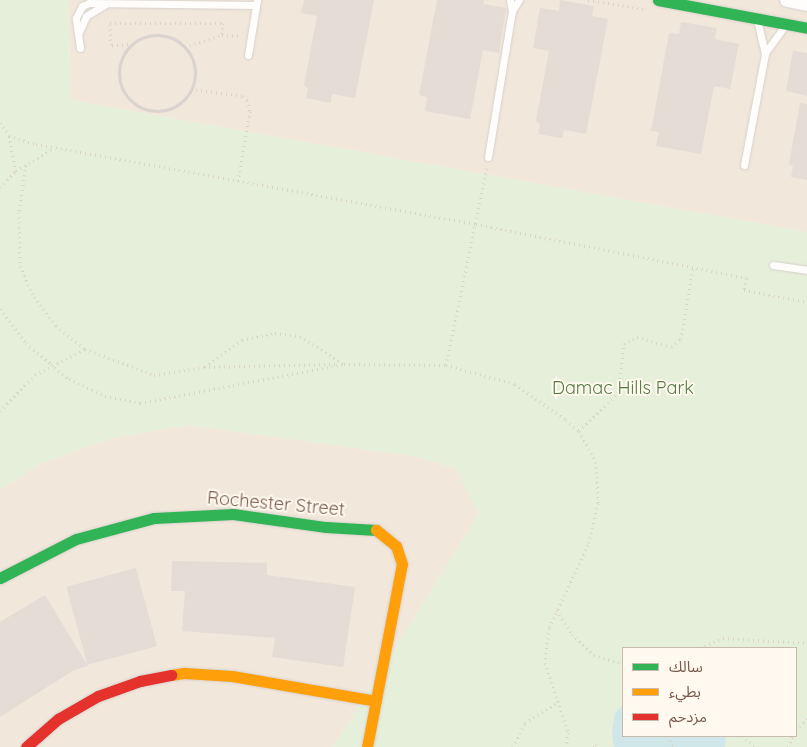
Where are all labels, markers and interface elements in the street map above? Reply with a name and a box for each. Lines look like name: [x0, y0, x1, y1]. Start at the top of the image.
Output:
park label: Damac Hills Park: [552, 377, 694, 399]
street label: Rochester Street: [206, 487, 346, 521]
legend: [622, 647, 797, 737]
text: سالك: [669, 657, 703, 676]
text: بطيء: [669, 682, 701, 701]
text: مزدحم: [669, 707, 707, 726]

